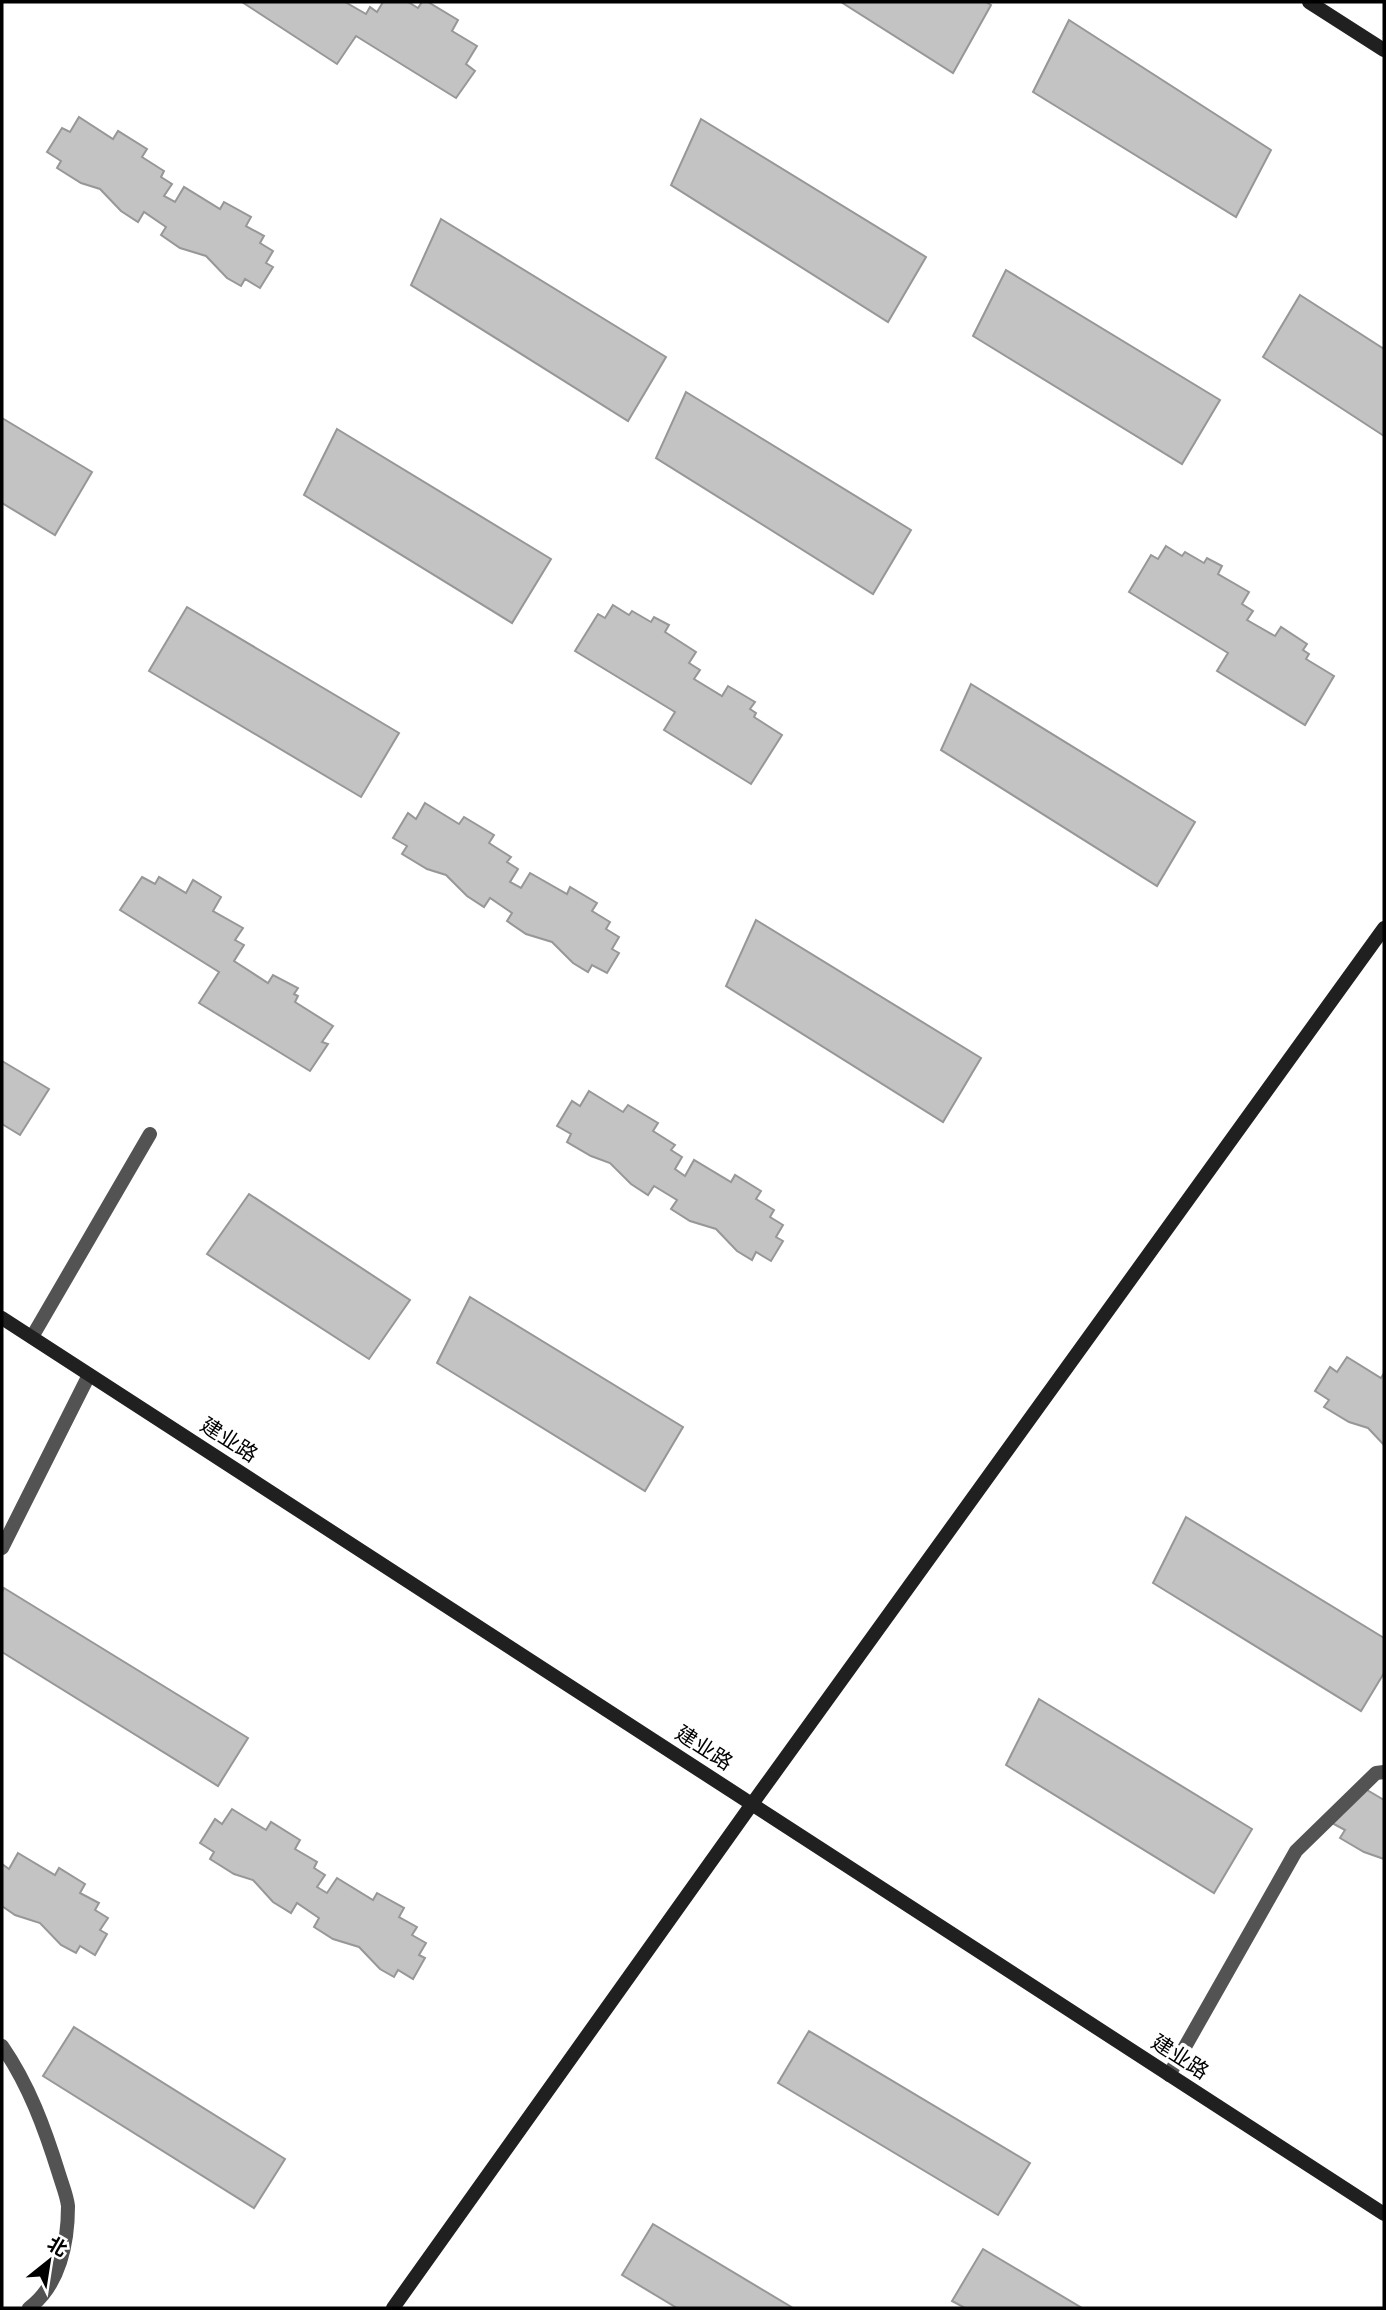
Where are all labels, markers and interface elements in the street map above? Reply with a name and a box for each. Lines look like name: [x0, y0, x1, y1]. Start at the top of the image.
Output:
street label: 建业路: [197, 1414, 261, 1466]
street label: 建业路: [672, 1722, 736, 1774]
street label: 建业路: [1148, 2031, 1212, 2083]
north arrow: [14, 2226, 84, 2296]
text: 北: [44, 2234, 70, 2261]

